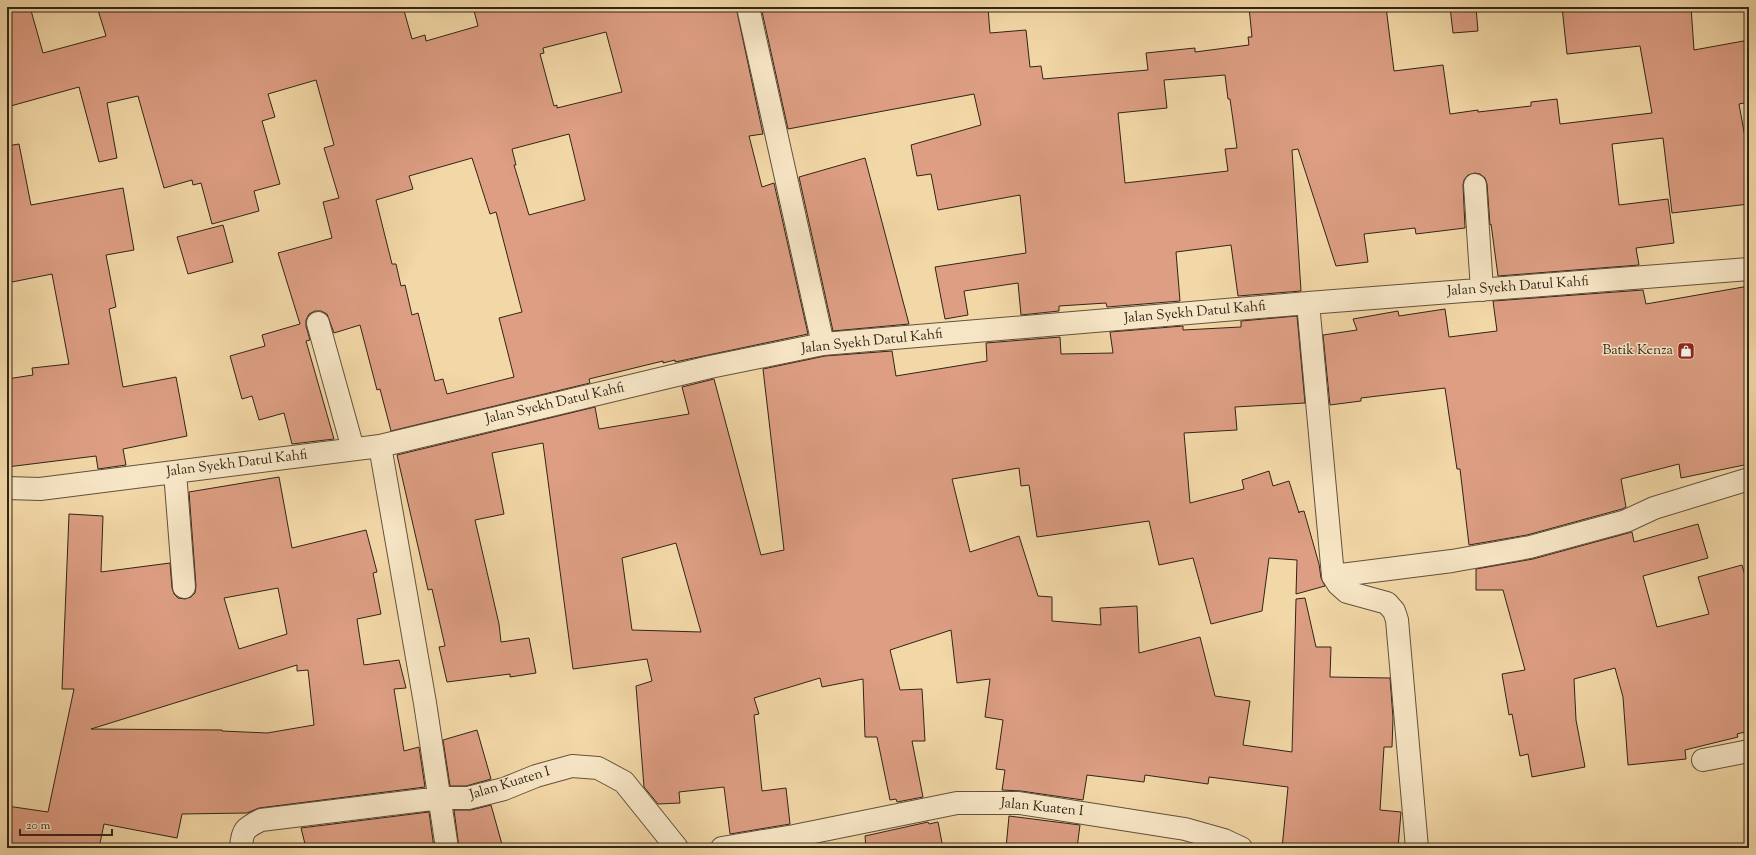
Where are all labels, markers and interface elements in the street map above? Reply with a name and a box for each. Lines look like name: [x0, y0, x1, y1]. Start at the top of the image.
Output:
street label: Jalan Syekh Datul Kahfi: [1445, 272, 1590, 302]
street label: Jalan Syekh Datul Kahfi: [1122, 297, 1267, 329]
street label: Jalan Syekh Datul Kahfi: [799, 325, 944, 359]
place label: Batik Kenza: [1602, 341, 1674, 361]
shop icon: Batik Kenza: [1676, 341, 1696, 361]
street label: Jalan Syekh Datul Kahfi: [483, 378, 627, 430]
street label: Jalan Syekh Datul Kahfi: [164, 445, 309, 483]
street label: Jalan Kuaten I: [466, 762, 553, 806]
street label: Jalan Kuaten I: [999, 794, 1085, 822]
scale bar: [20, 811, 112, 837]
text: 20 m: [26, 817, 51, 835]

